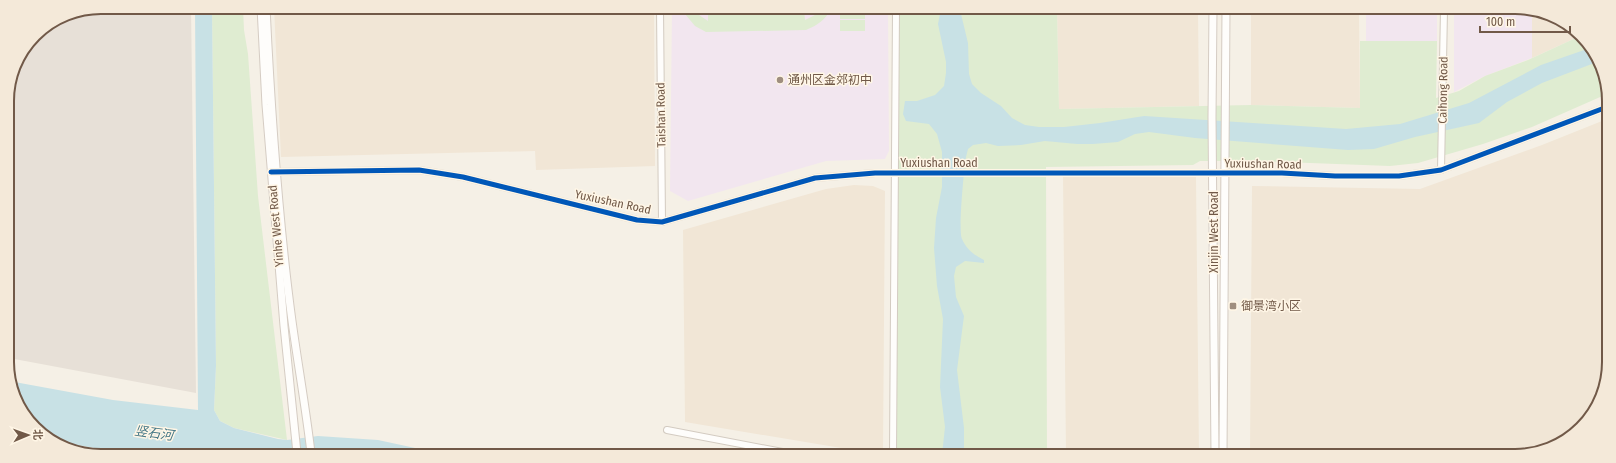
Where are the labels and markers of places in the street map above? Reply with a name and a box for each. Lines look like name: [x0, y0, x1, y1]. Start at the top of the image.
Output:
place label: 通州区金郊初中: [788, 73, 872, 87]
marker: 通州区金郊初中: [775, 75, 785, 85]
place label: 御景湾小区: [1241, 299, 1301, 313]
marker: 御景湾小区: [1228, 301, 1238, 311]

